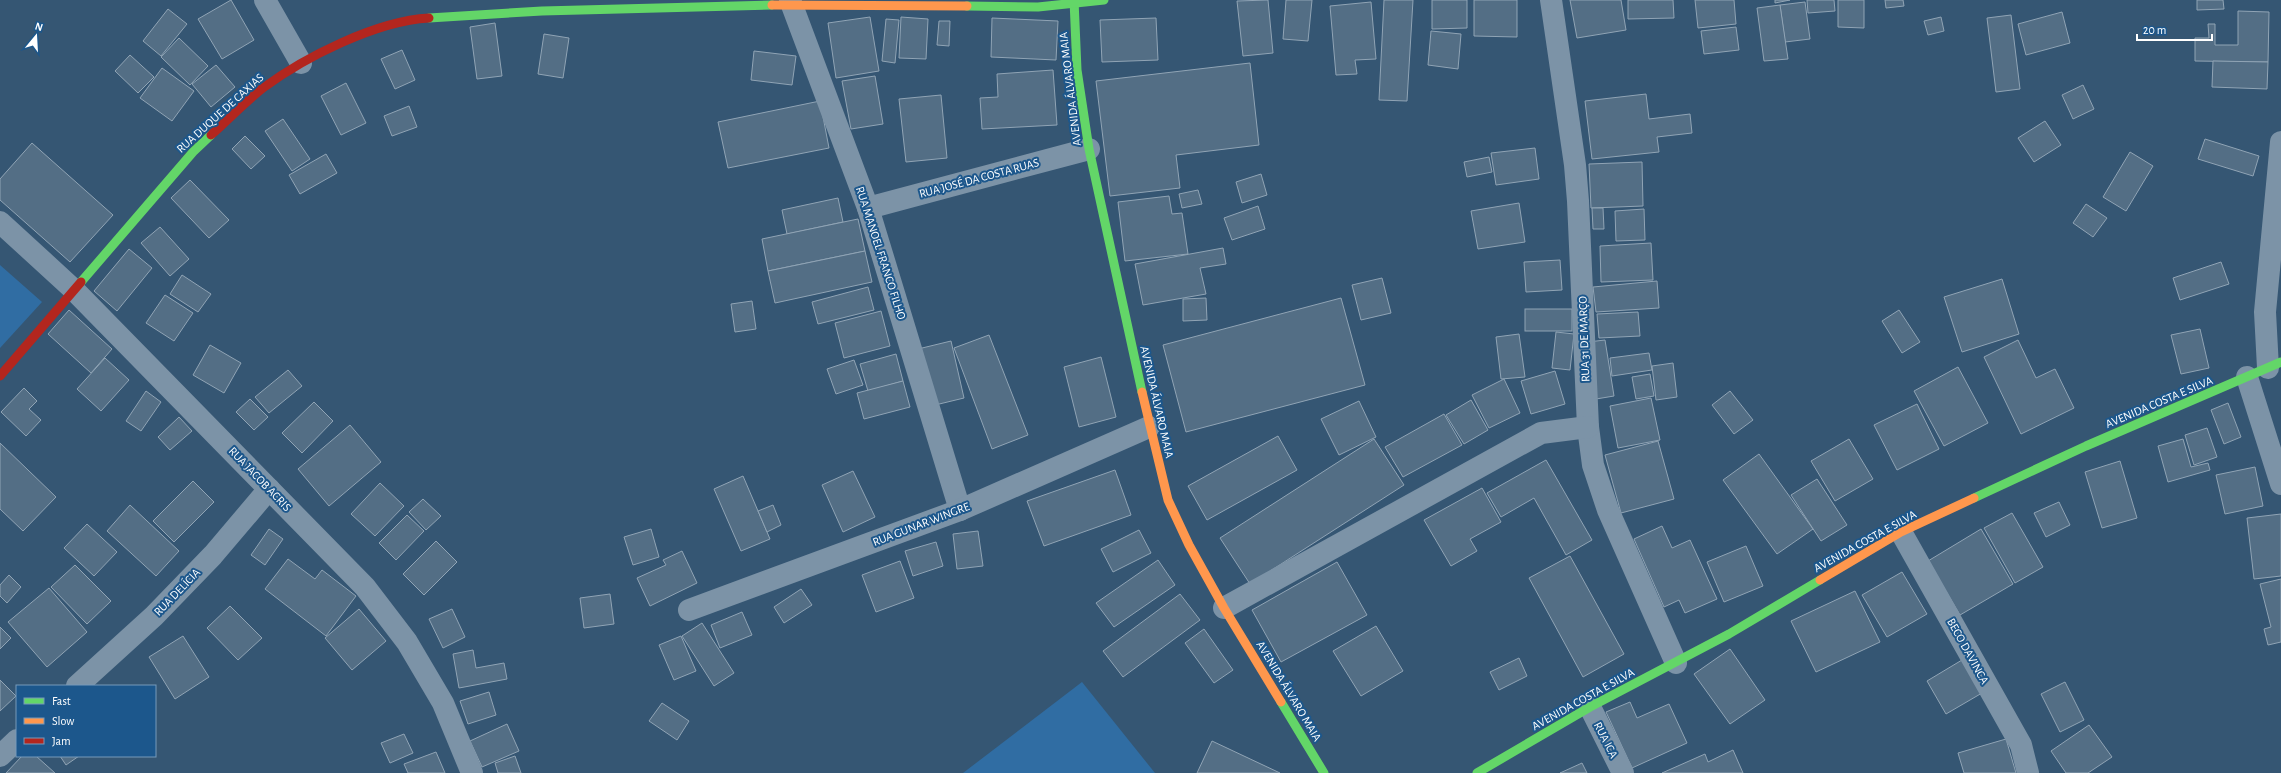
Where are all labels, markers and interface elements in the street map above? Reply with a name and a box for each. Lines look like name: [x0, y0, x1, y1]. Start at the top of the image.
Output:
north arrow: [16, 16, 56, 56]
scale bar: [2137, 16, 2212, 42]
text: N: [34, 21, 44, 33]
text: 20 m: [2143, 24, 2166, 36]
street label: AVENIDA ÁLVARO MAIA: [1056, 31, 1083, 147]
street label: RUA DUQUE DE CAXIAS: [174, 71, 267, 156]
street label: RUA JOSÉ DA COSTA RUAS: [918, 155, 1041, 200]
street label: RUA MANOEL FRANCO FILHO: [854, 185, 908, 321]
street label: RUA 31 DE MARÇO: [1576, 295, 1591, 382]
street label: AVENIDA ÁLVARO MAIA: [1138, 345, 1177, 459]
street label: AVENIDA COSTA E SILVA: [2104, 374, 2214, 430]
street label: RUA JACOB ACRIS: [227, 445, 294, 514]
street label: RUA GUNAR WINGRE: [871, 500, 971, 548]
street label: AVENIDA COSTA E SILVA: [1812, 508, 1918, 574]
street label: RUA DELÍCIA: [151, 565, 202, 618]
street label: BECO DAVINCA: [1945, 616, 1991, 686]
street label: AVENIDA ÁLVARO MAIA: [1254, 638, 1325, 743]
street label: AVENIDA COSTA E SILVA: [1530, 666, 1636, 732]
legend: [16, 685, 156, 757]
text: Fast: [52, 695, 71, 707]
text: Slow: [52, 715, 74, 727]
street label: RUA ICA: [1592, 720, 1620, 760]
text: Jam: [52, 735, 71, 747]

